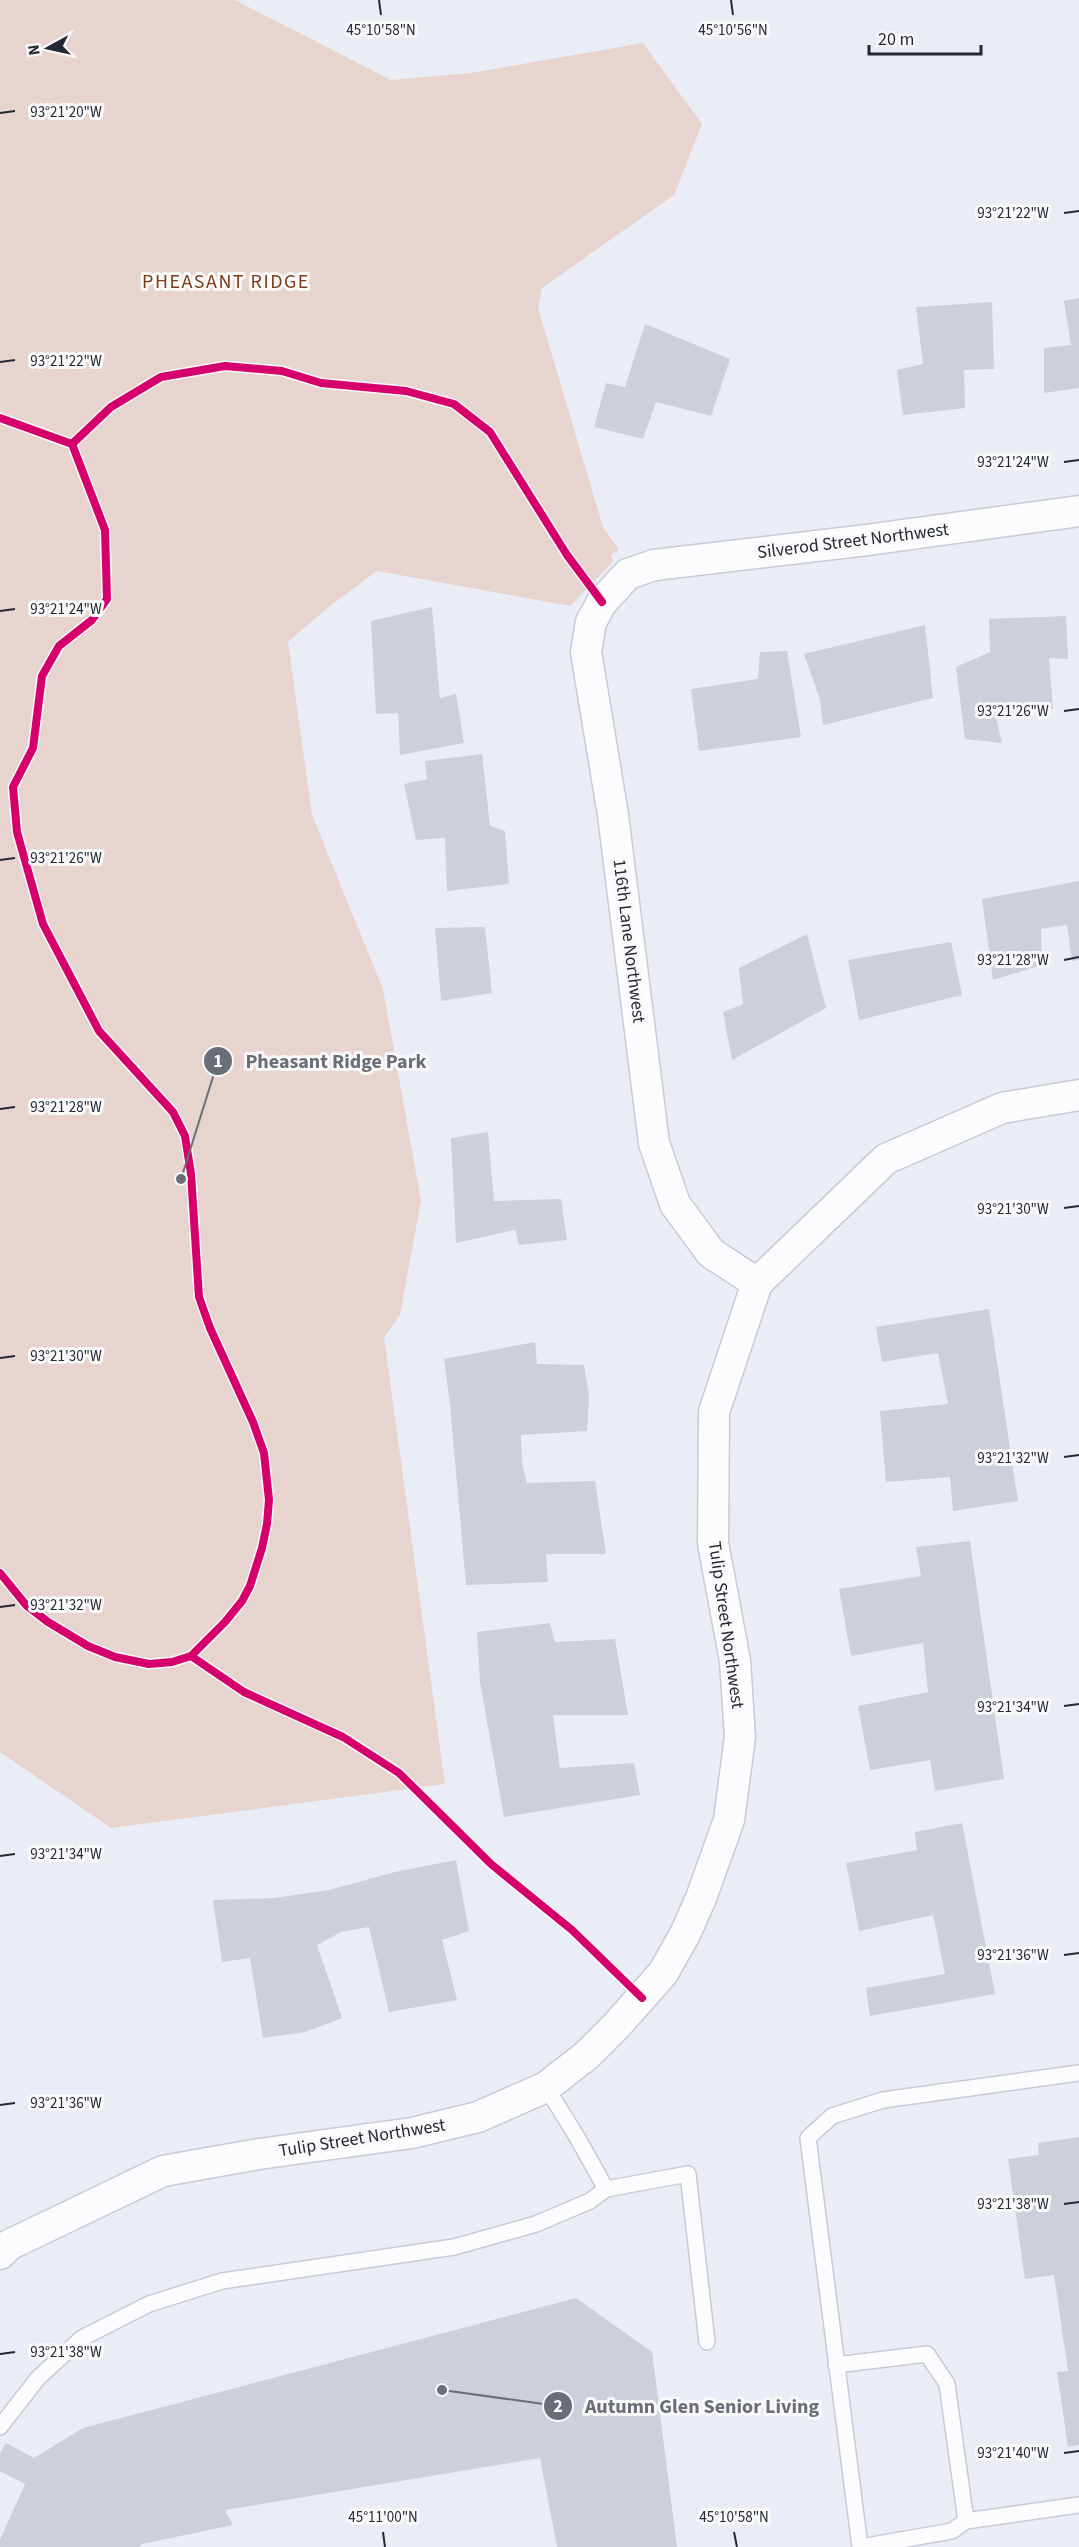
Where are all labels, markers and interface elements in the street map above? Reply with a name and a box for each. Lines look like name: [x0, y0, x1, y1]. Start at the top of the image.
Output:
north arrow: [18, 18, 78, 78]
scale bar: [869, 18, 982, 56]
text: 45°10'58"N: [346, 20, 416, 41]
text: 45°10'56"N: [698, 20, 768, 41]
text: 20 m: [878, 27, 914, 52]
text: N: [23, 43, 46, 57]
text: 93°21'20"W: [30, 102, 102, 123]
text: 93°21'22"W: [977, 203, 1049, 224]
district label: PHEASANT RIDGE: [142, 268, 310, 296]
text: 93°21'22"W: [30, 351, 102, 372]
text: 93°21'24"W: [977, 452, 1049, 473]
street label: Silverod Street Northwest: [756, 517, 950, 565]
text: 93°21'24"W: [30, 599, 102, 620]
text: 93°21'26"W: [977, 701, 1049, 722]
text: 93°21'26"W: [30, 848, 102, 869]
street label: 116th Lane Northwest: [607, 858, 651, 1024]
text: 93°21'28"W: [977, 950, 1049, 971]
callout: Pheasant Ridge Park: [203, 1042, 438, 1080]
text: Pheasant Ridge Park: [245, 1048, 427, 1076]
text: 1: [213, 1049, 223, 1074]
text: 93°21'28"W: [30, 1097, 102, 1118]
text: 93°21'30"W: [977, 1199, 1049, 1220]
text: 93°21'30"W: [30, 1346, 102, 1367]
text: 93°21'32"W: [977, 1448, 1049, 1469]
street label: Tulip Street Northwest: [702, 1540, 750, 1710]
text: 93°21'32"W: [30, 1595, 102, 1616]
text: 93°21'34"W: [977, 1697, 1049, 1718]
text: 93°21'34"W: [30, 1844, 102, 1865]
text: 93°21'36"W: [977, 1945, 1049, 1966]
text: 93°21'36"W: [30, 2093, 102, 2114]
street label: Tulip Street Northwest: [277, 2112, 447, 2164]
text: 93°21'38"W: [977, 2194, 1049, 2215]
text: 93°21'38"W: [30, 2342, 102, 2363]
callout: Autumn Glen Senior Living: [543, 2387, 831, 2425]
text: Autumn Glen Senior Living: [584, 2393, 819, 2421]
text: 2: [553, 2394, 563, 2419]
text: 93°21'40"W: [977, 2443, 1049, 2464]
text: 45°11'00"N: [348, 2507, 418, 2528]
text: 45°10'58"N: [699, 2507, 769, 2528]

